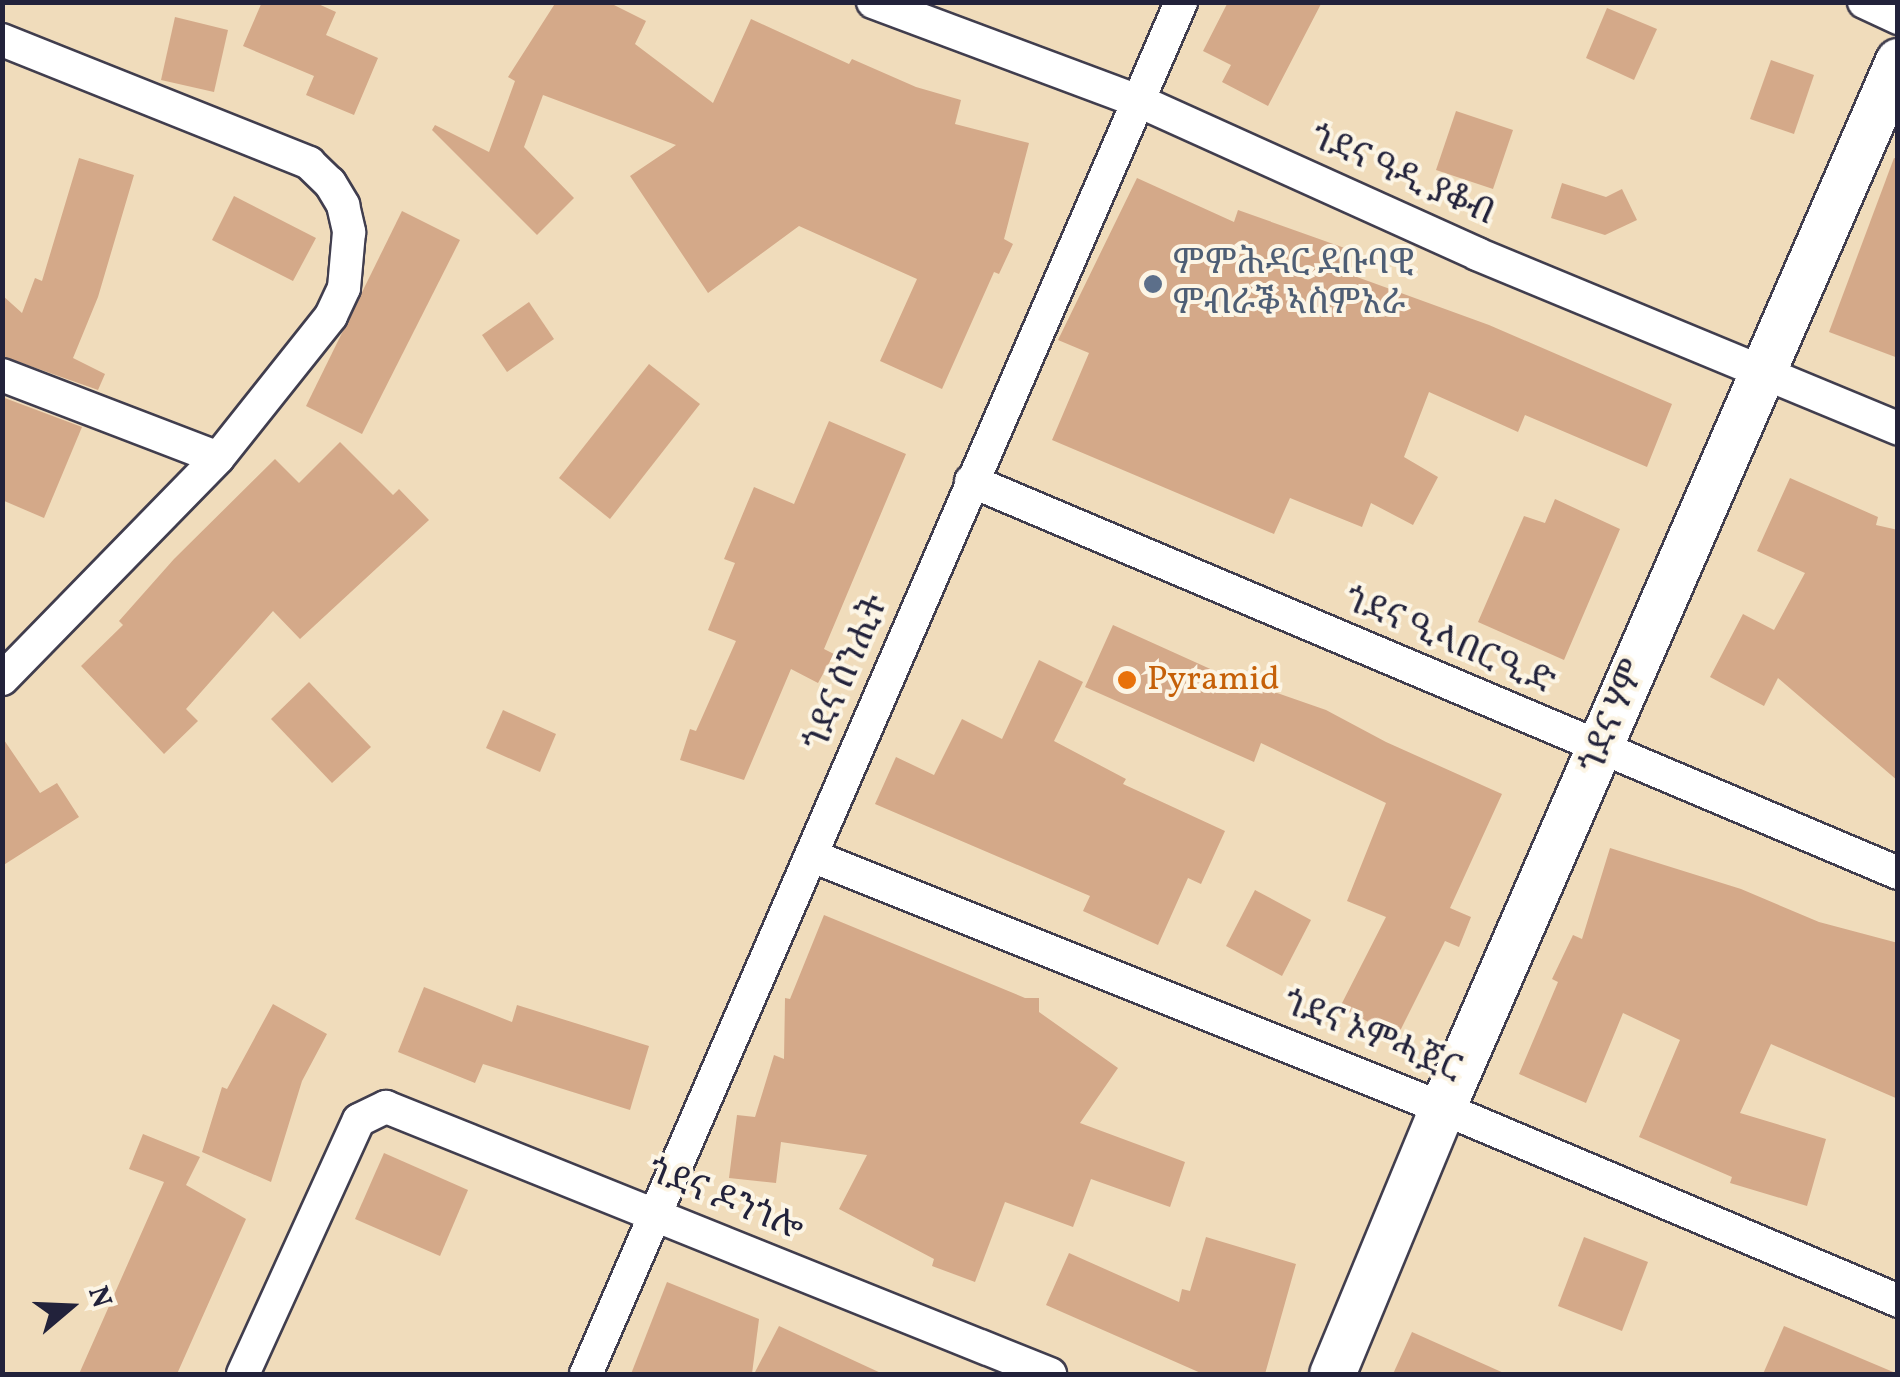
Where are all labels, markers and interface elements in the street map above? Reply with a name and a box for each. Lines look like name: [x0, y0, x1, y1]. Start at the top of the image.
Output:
street label: ጎደና ዓዲ ያቆብ: [1303, 117, 1501, 235]
place label: ምምሕዳር ደቡባዊ ምብራቕ ኣስምአራ: [1173, 243, 1414, 325]
marker: ምምሕዳር ደቡባዊ ምብራቕ ኣስምአራ: [1142, 273, 1164, 295]
street label: ጎደና ዒላበርዒድ: [1338, 579, 1560, 705]
street label: ጎደና ሰንሒት: [795, 589, 899, 757]
street label: ጎደና ሃም: [1572, 654, 1656, 780]
place label: Pyramid: [1147, 659, 1280, 701]
marker: Pyramid: [1116, 669, 1138, 691]
street label: ጎደና ኦምሓጀር: [1277, 982, 1467, 1092]
street label: ጎደና ዶንጎሎ: [641, 1151, 809, 1251]
north arrow: [20, 1257, 120, 1357]
text: N: [77, 1281, 121, 1313]

